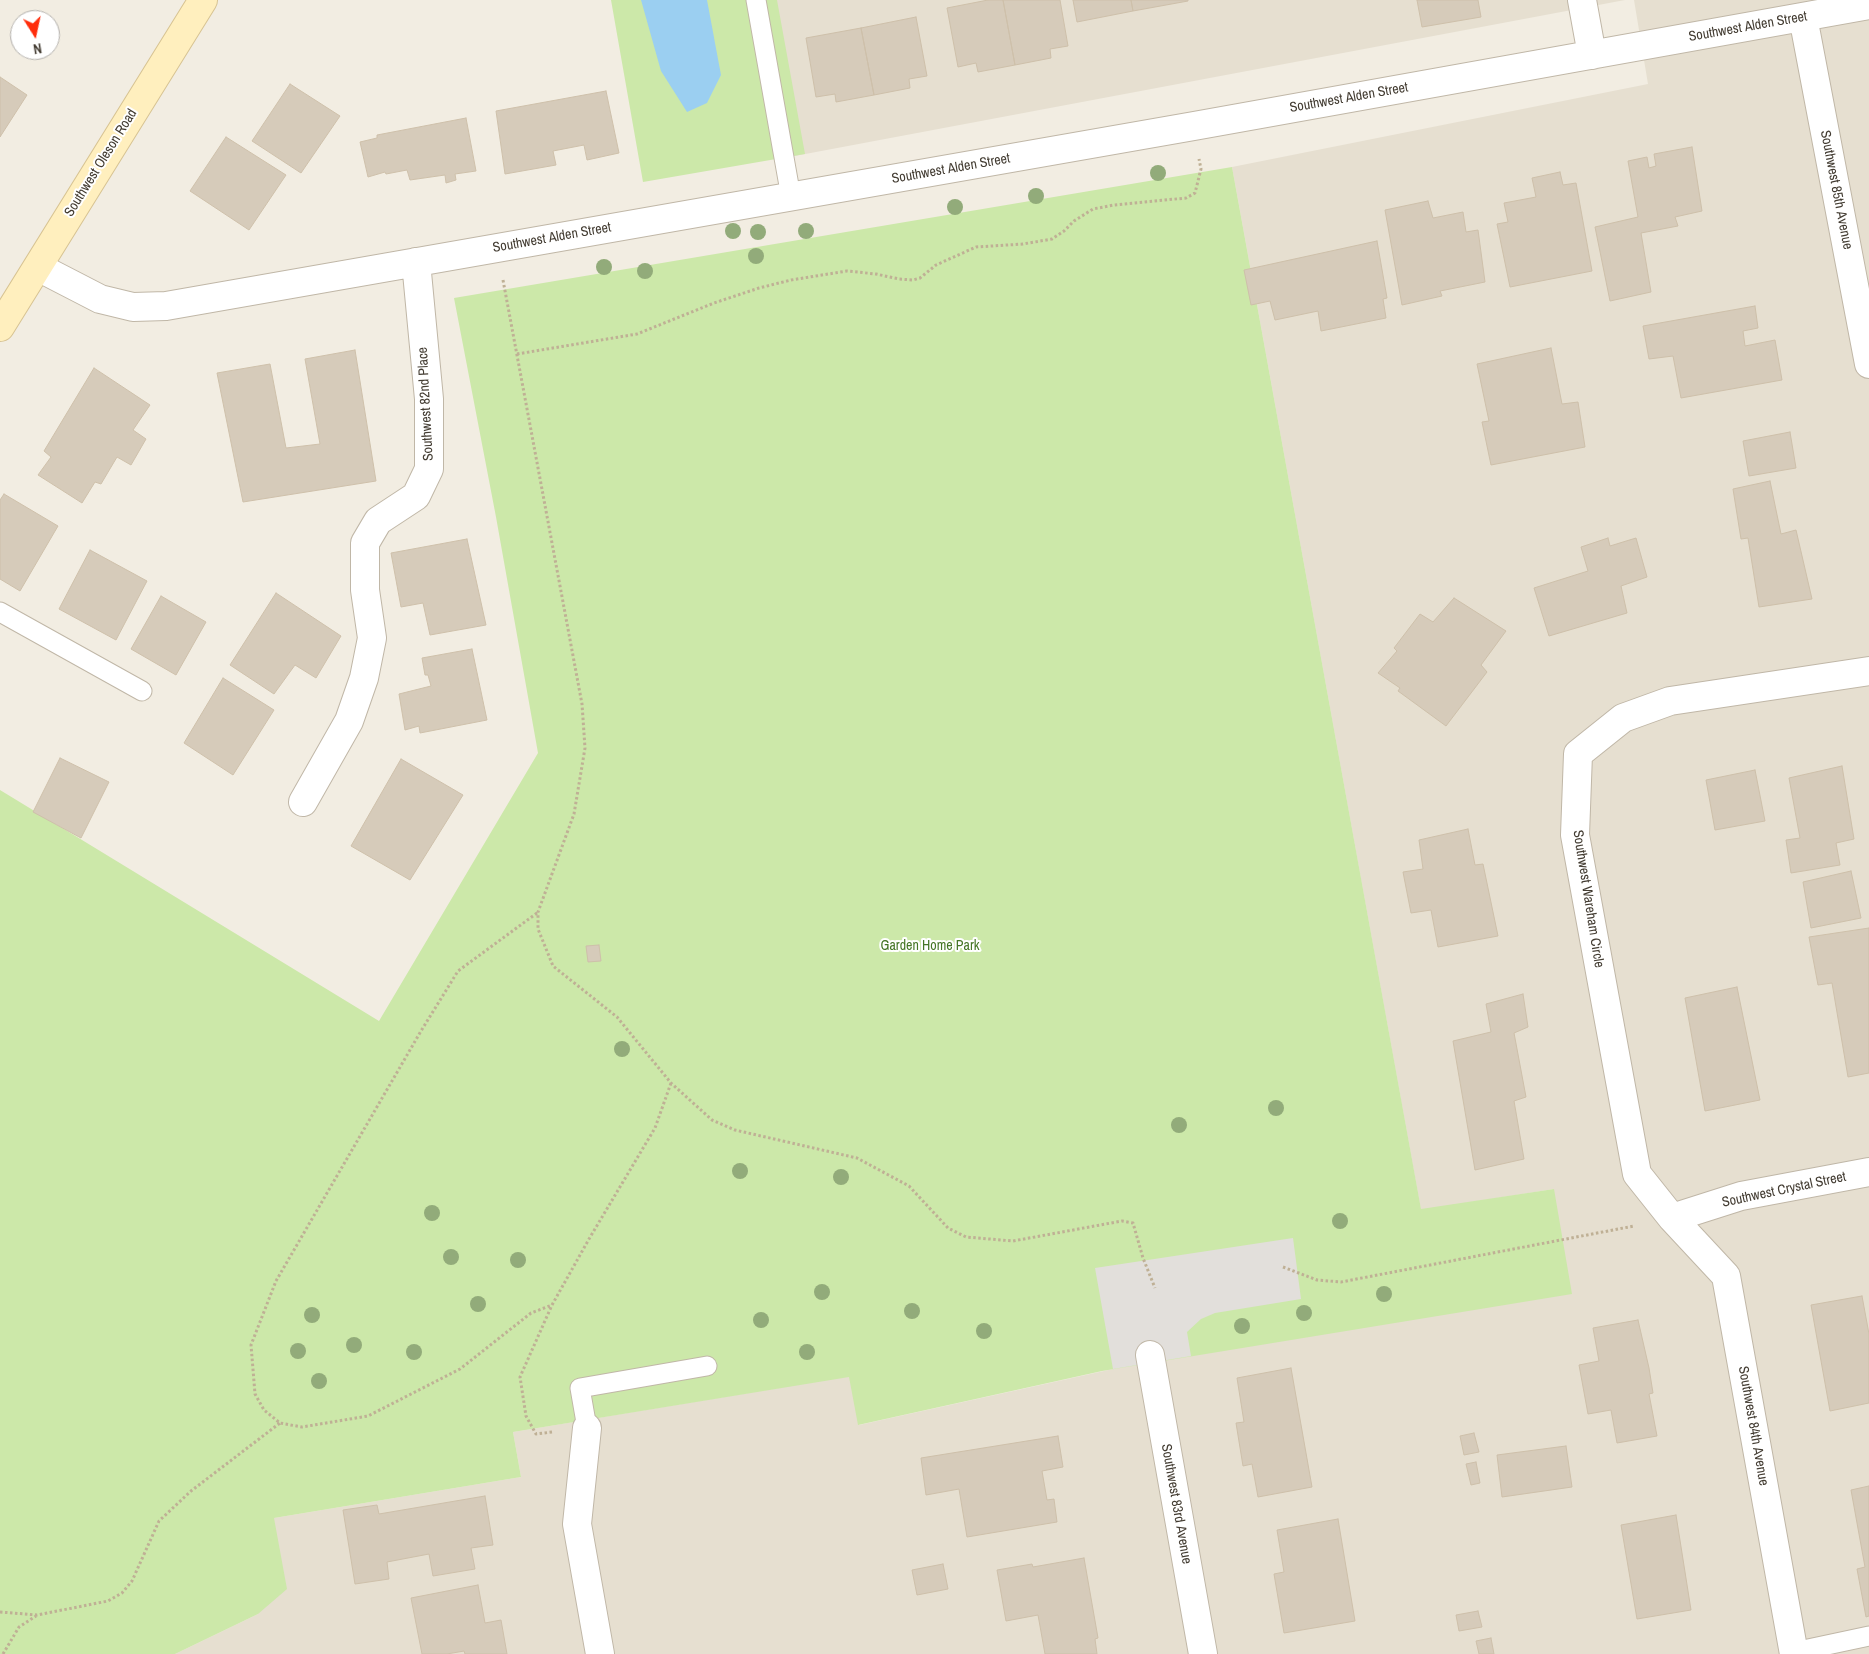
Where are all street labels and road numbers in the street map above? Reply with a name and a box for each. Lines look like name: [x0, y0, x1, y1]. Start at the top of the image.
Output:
street label: Southwest Alden Street: [1687, 8, 1809, 46]
street label: Southwest Alden Street: [1288, 79, 1410, 117]
street label: Southwest Oleson Road: [61, 106, 141, 220]
street label: Southwest 85th Avenue: [1816, 129, 1856, 251]
street label: Southwest Alden Street: [890, 150, 1012, 188]
street label: Southwest Alden Street: [491, 219, 613, 257]
street label: Southwest 82nd Place: [415, 347, 437, 461]
street label: Southwest Wareham Circle: [1569, 829, 1607, 969]
street label: Southwest Crystal Street: [1720, 1169, 1848, 1211]
street label: Southwest 84th Avenue: [1734, 1365, 1772, 1487]
street label: Southwest 83rd Avenue: [1157, 1443, 1195, 1565]

